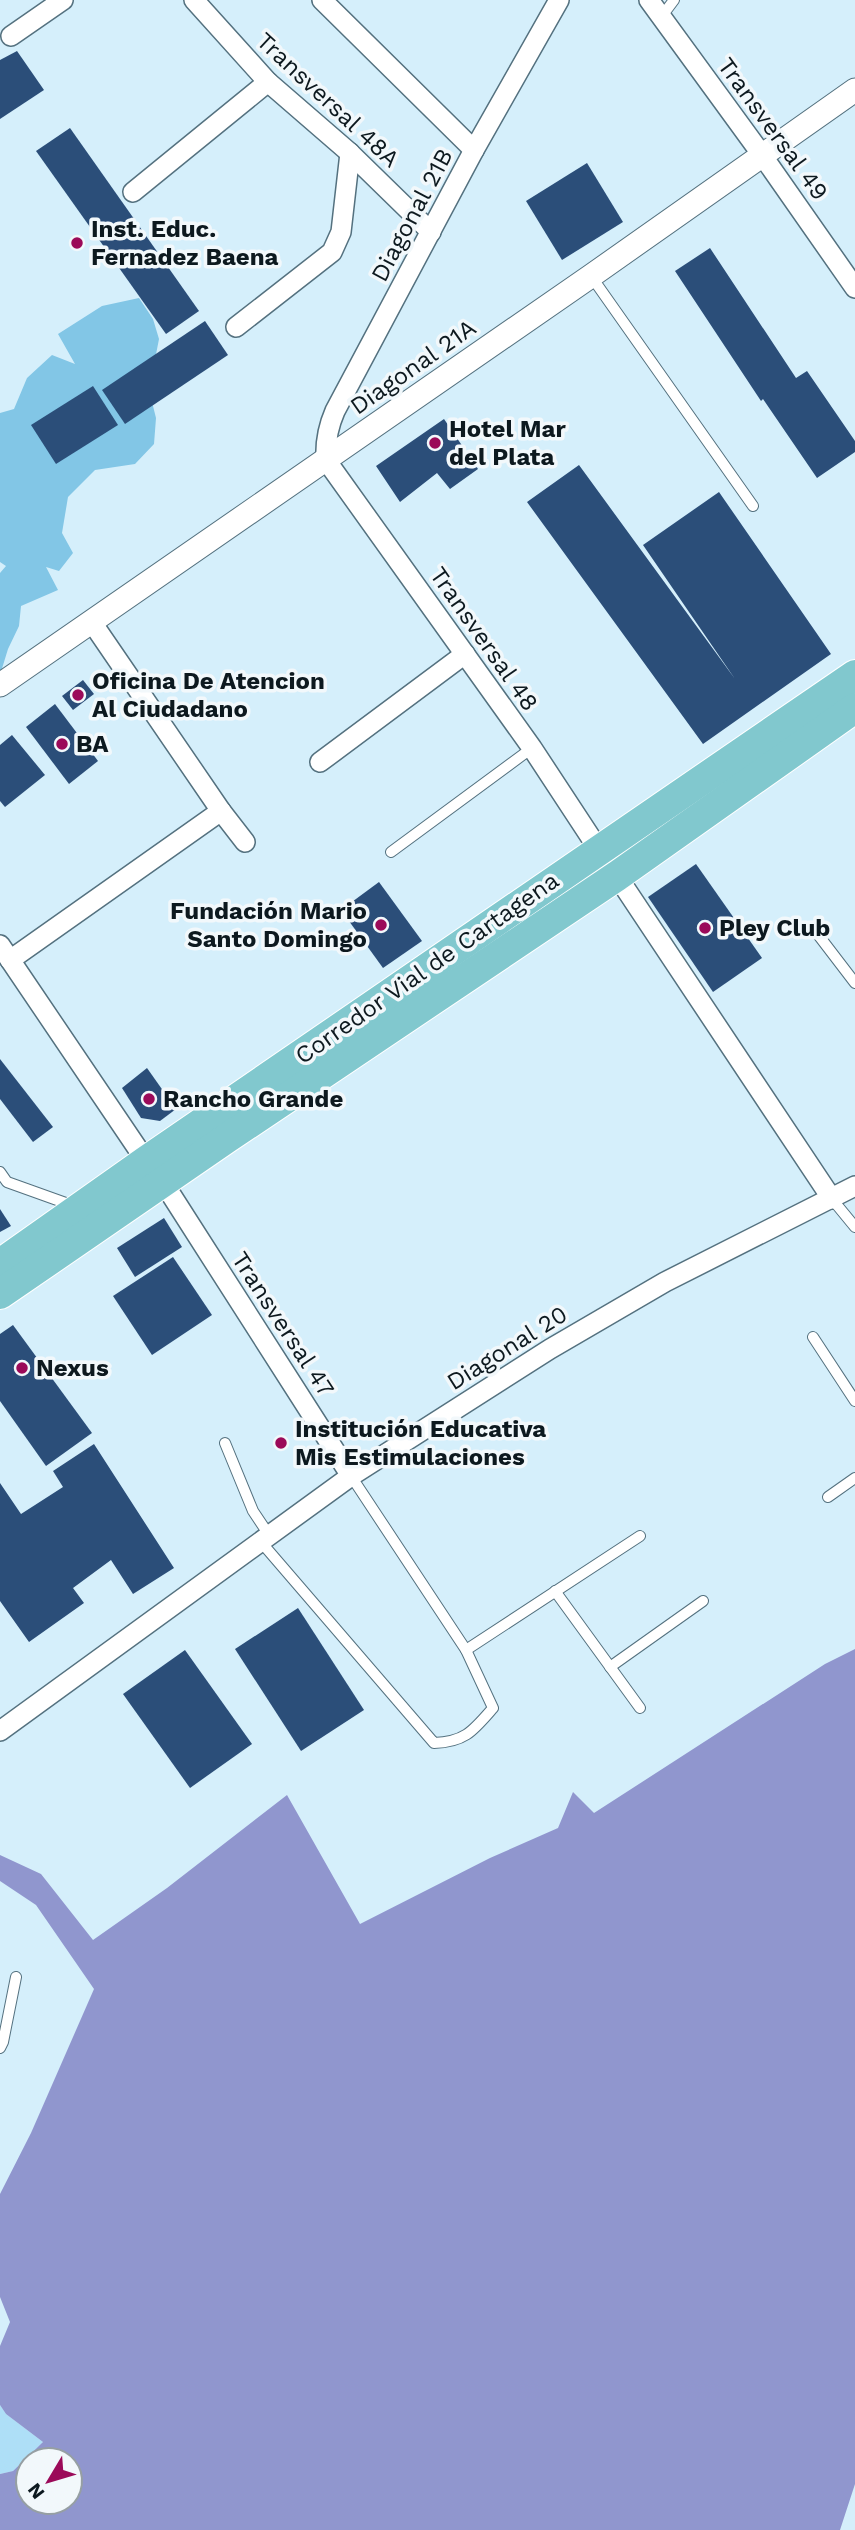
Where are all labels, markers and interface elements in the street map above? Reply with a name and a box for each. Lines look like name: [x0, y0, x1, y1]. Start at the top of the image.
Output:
street label: Transversal 48A: [251, 27, 405, 173]
street label: Transversal 49: [712, 52, 834, 206]
street label: Diagonal 21B: [365, 144, 459, 286]
place label: Inst. Educ. Fernadez Baena: [91, 215, 279, 271]
marker: Inst. Educ. Fernadez Baena: [69, 235, 85, 251]
street label: Diagonal 21A: [345, 313, 481, 421]
place label: Hotel Mar del Plata: [449, 415, 566, 471]
marker: Hotel Mar del Plata: [427, 435, 443, 451]
street label: Transversal 48: [424, 562, 544, 716]
place label: Oficina De Atencion Al Ciudadano: [92, 667, 325, 723]
marker: Oficina De Atencion Al Ciudadano: [70, 687, 86, 703]
place label: BA: [76, 730, 109, 758]
marker: BA: [54, 736, 70, 752]
street label: Corredor Vial de Cartagena: [290, 866, 564, 1070]
place label: Fundación Mario Santo Domingo: [170, 897, 367, 953]
place label: Pley Club: [719, 914, 830, 942]
marker: Fundación Mario Santo Domingo: [373, 917, 389, 933]
marker: Pley Club: [697, 920, 713, 936]
place label: Rancho Grande: [163, 1085, 343, 1113]
marker: Rancho Grande: [141, 1091, 157, 1107]
street label: Transversal 47: [226, 1247, 340, 1401]
street label: Diagonal 20: [442, 1300, 572, 1396]
place label: Nexus: [36, 1354, 109, 1382]
marker: Nexus: [14, 1360, 30, 1376]
place label: Institución Educativa Mis Estimulaciones: [295, 1415, 546, 1471]
marker: Institución Educativa Mis Estimulaciones: [273, 1435, 289, 1451]
north arrow: [14, 2446, 84, 2516]
text: N: [23, 2479, 49, 2504]

